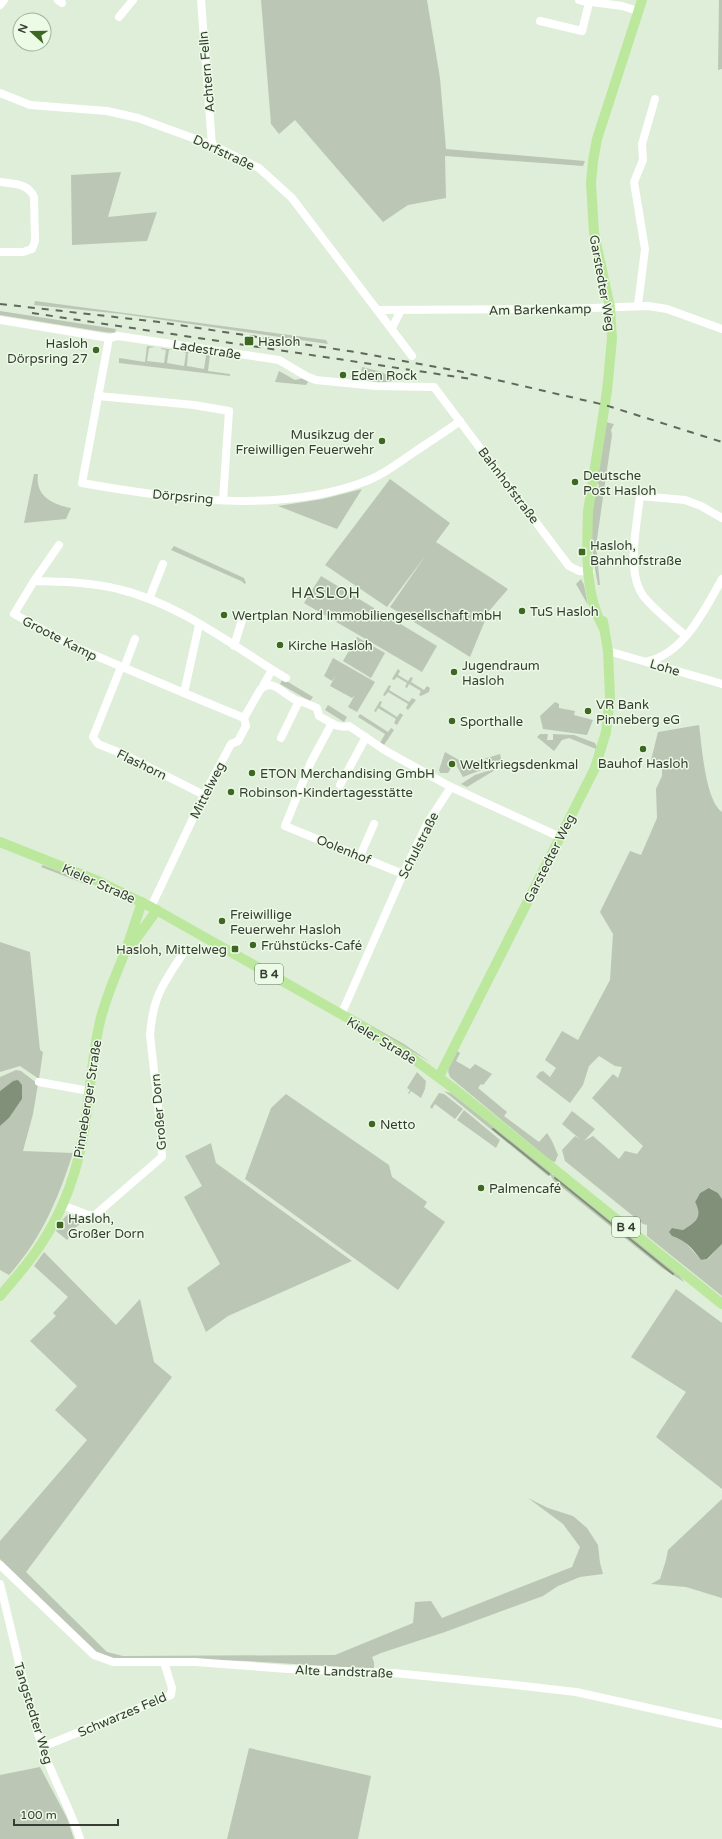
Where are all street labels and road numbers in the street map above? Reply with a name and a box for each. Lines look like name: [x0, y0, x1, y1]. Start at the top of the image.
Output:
street label: Achtern Felln: [195, 30, 219, 113]
street label: Dorfstraße: [190, 132, 257, 174]
street label: Garstedter Weg: [586, 234, 618, 333]
street label: Am Barkenkamp: [488, 301, 592, 319]
street label: Ladestraße: [171, 337, 242, 363]
street label: Bahnhofstraße: [474, 444, 542, 527]
street label: Dörpsring: [152, 486, 214, 508]
street label: Groote Kamp: [19, 613, 100, 665]
street label: Lohe: [648, 656, 682, 680]
street label: Flashorn: [114, 746, 169, 784]
street label: Mittelweg: [187, 759, 229, 822]
street label: Schulstraße: [395, 809, 443, 881]
street label: Garstedter Weg: [521, 811, 579, 906]
street label: Oolenhof: [314, 832, 373, 868]
street label: Kieler Straße: [59, 861, 138, 907]
road number: B 4: [255, 964, 283, 984]
street label: Kieler Straße: [344, 1014, 419, 1068]
street label: Pinneberger Straße: [71, 1039, 105, 1159]
street label: Großer Dorn: [148, 1073, 170, 1151]
road number: B 4: [612, 1217, 640, 1237]
street label: Tangstedter Weg: [10, 1660, 56, 1766]
street label: Alte Landstraße: [295, 1662, 393, 1682]
street label: Schwarzes Feld: [76, 1689, 169, 1741]

